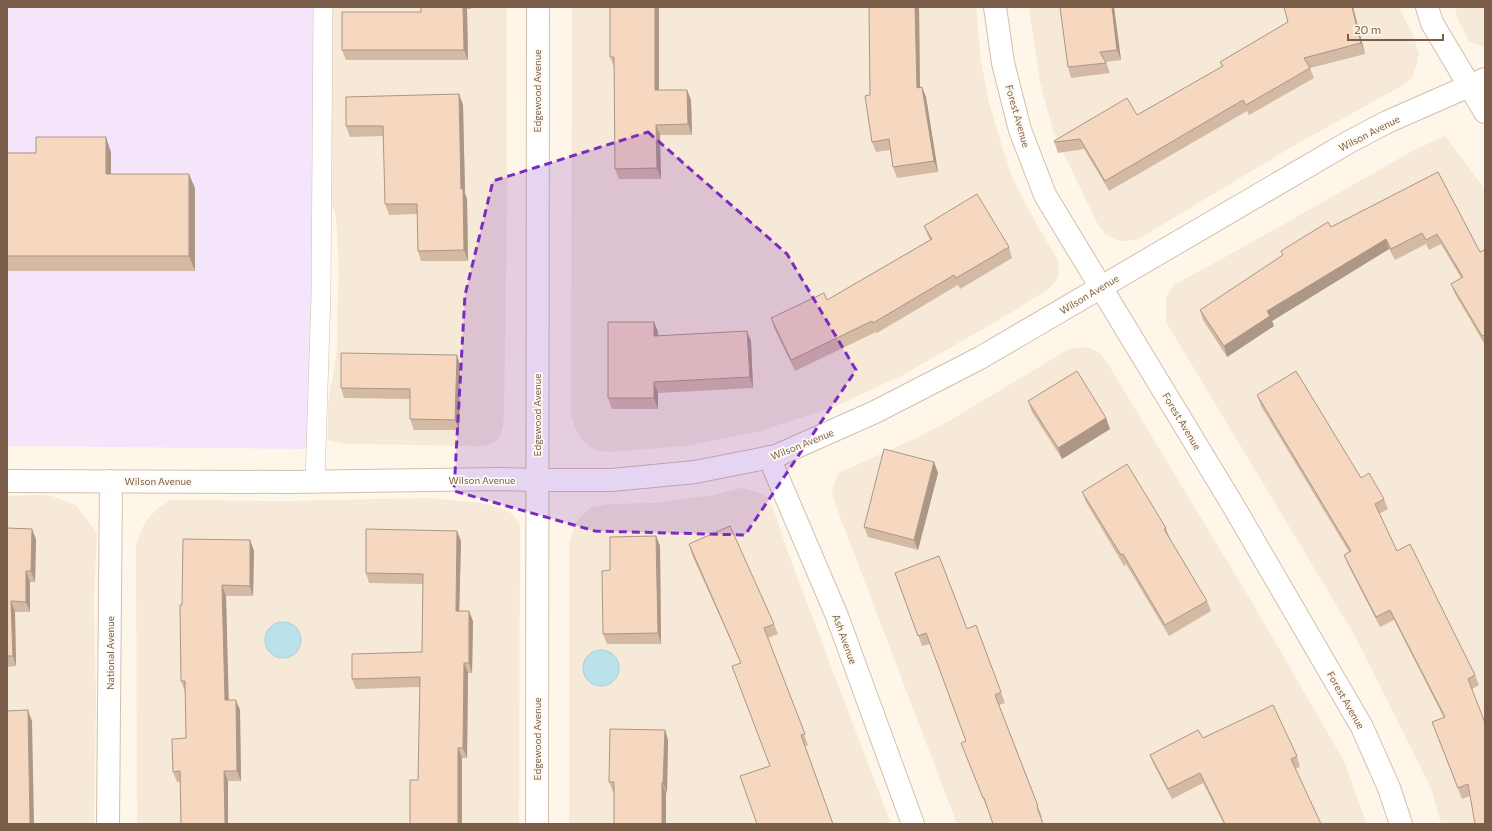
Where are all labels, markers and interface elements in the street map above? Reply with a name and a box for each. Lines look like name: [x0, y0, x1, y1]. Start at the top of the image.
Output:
scale bar: [1348, 16, 1443, 42]
text: 20 m: [1354, 22, 1381, 36]
street label: Edgewood Avenue: [531, 50, 543, 132]
street label: Forest Avenue: [1003, 83, 1033, 149]
street label: Wilson Avenue: [1337, 112, 1401, 154]
street label: Wilson Avenue: [1057, 272, 1121, 316]
street label: Edgewood Avenue: [531, 374, 543, 456]
street label: Forest Avenue: [1160, 390, 1204, 452]
street label: Wilson Avenue: [769, 426, 835, 462]
street label: Wilson Avenue: [449, 474, 515, 486]
street label: Wilson Avenue: [125, 475, 191, 487]
street label: Ash Avenue: [830, 612, 860, 666]
street label: National Avenue: [104, 616, 116, 690]
street label: Forest Avenue: [1325, 669, 1367, 731]
street label: Edgewood Avenue: [531, 698, 543, 780]

